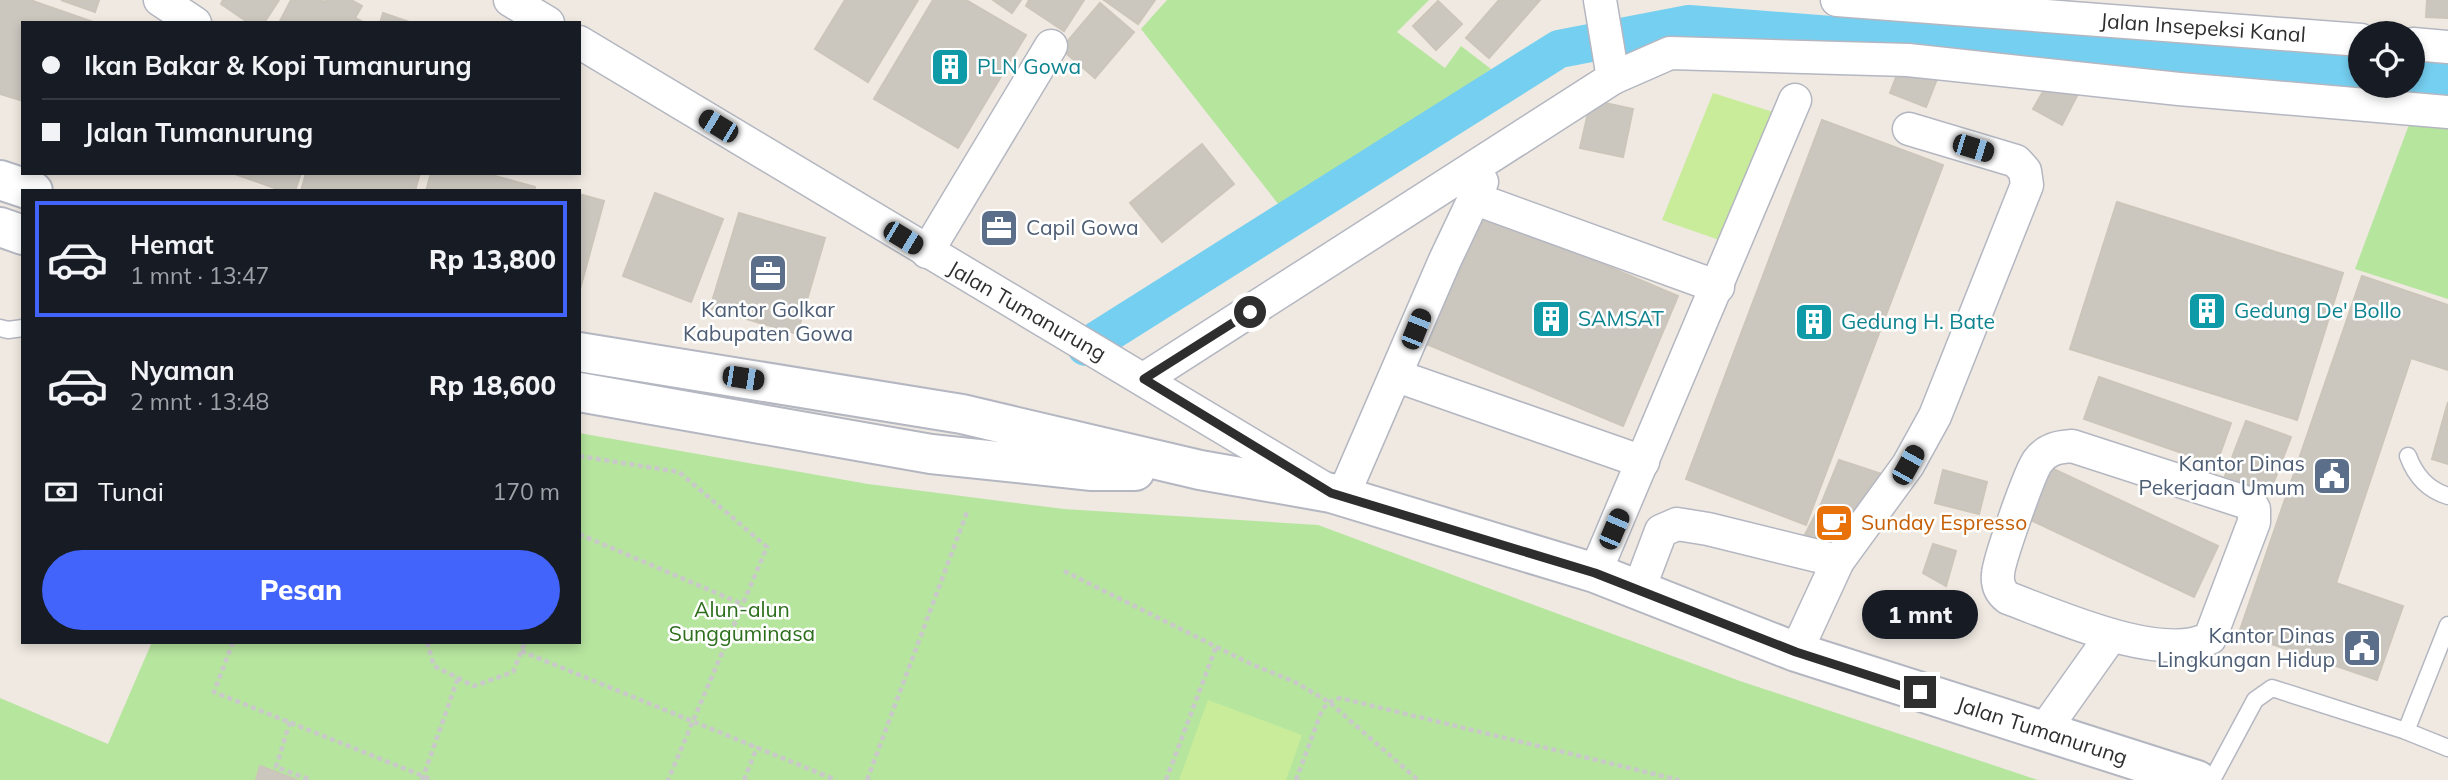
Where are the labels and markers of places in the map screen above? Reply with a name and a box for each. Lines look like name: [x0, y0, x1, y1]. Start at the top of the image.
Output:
building icon: PLN Gowa: [929, 46, 971, 88]
place label: PLN Gowa: [977, 53, 1081, 79]
office icon: Capil Gowa: [978, 207, 1020, 249]
place label: Capil Gowa: [1026, 214, 1139, 240]
office icon: Kantor Golkar Kabupaten Gowa: [747, 252, 789, 294]
building icon: Gedung De' Bollo: [2186, 290, 2228, 332]
place label: Kantor Golkar Kabupaten Gowa: [683, 296, 853, 346]
place label: Gedung De' Bollo: [2234, 297, 2401, 323]
building icon: SAMSAT: [1530, 298, 1572, 340]
building icon: Gedung H. Bate: [1793, 301, 1835, 343]
place label: SAMSAT: [1578, 305, 1664, 331]
place label: Gedung H. Bate: [1841, 308, 1995, 334]
place label: Kantor Dinas Pekerjaan Umum: [2138, 450, 2305, 500]
public building icon: Kantor Dinas Pekerjaan Umum: [2311, 455, 2353, 497]
cafe icon: Sunday Espresso: [1813, 502, 1855, 544]
place label: Sunday Espresso: [1861, 509, 2027, 535]
place label: Kantor Dinas Lingkungan Hidup: [2157, 622, 2335, 672]
public building icon: Kantor Dinas Lingkungan Hidup: [2341, 627, 2383, 669]

